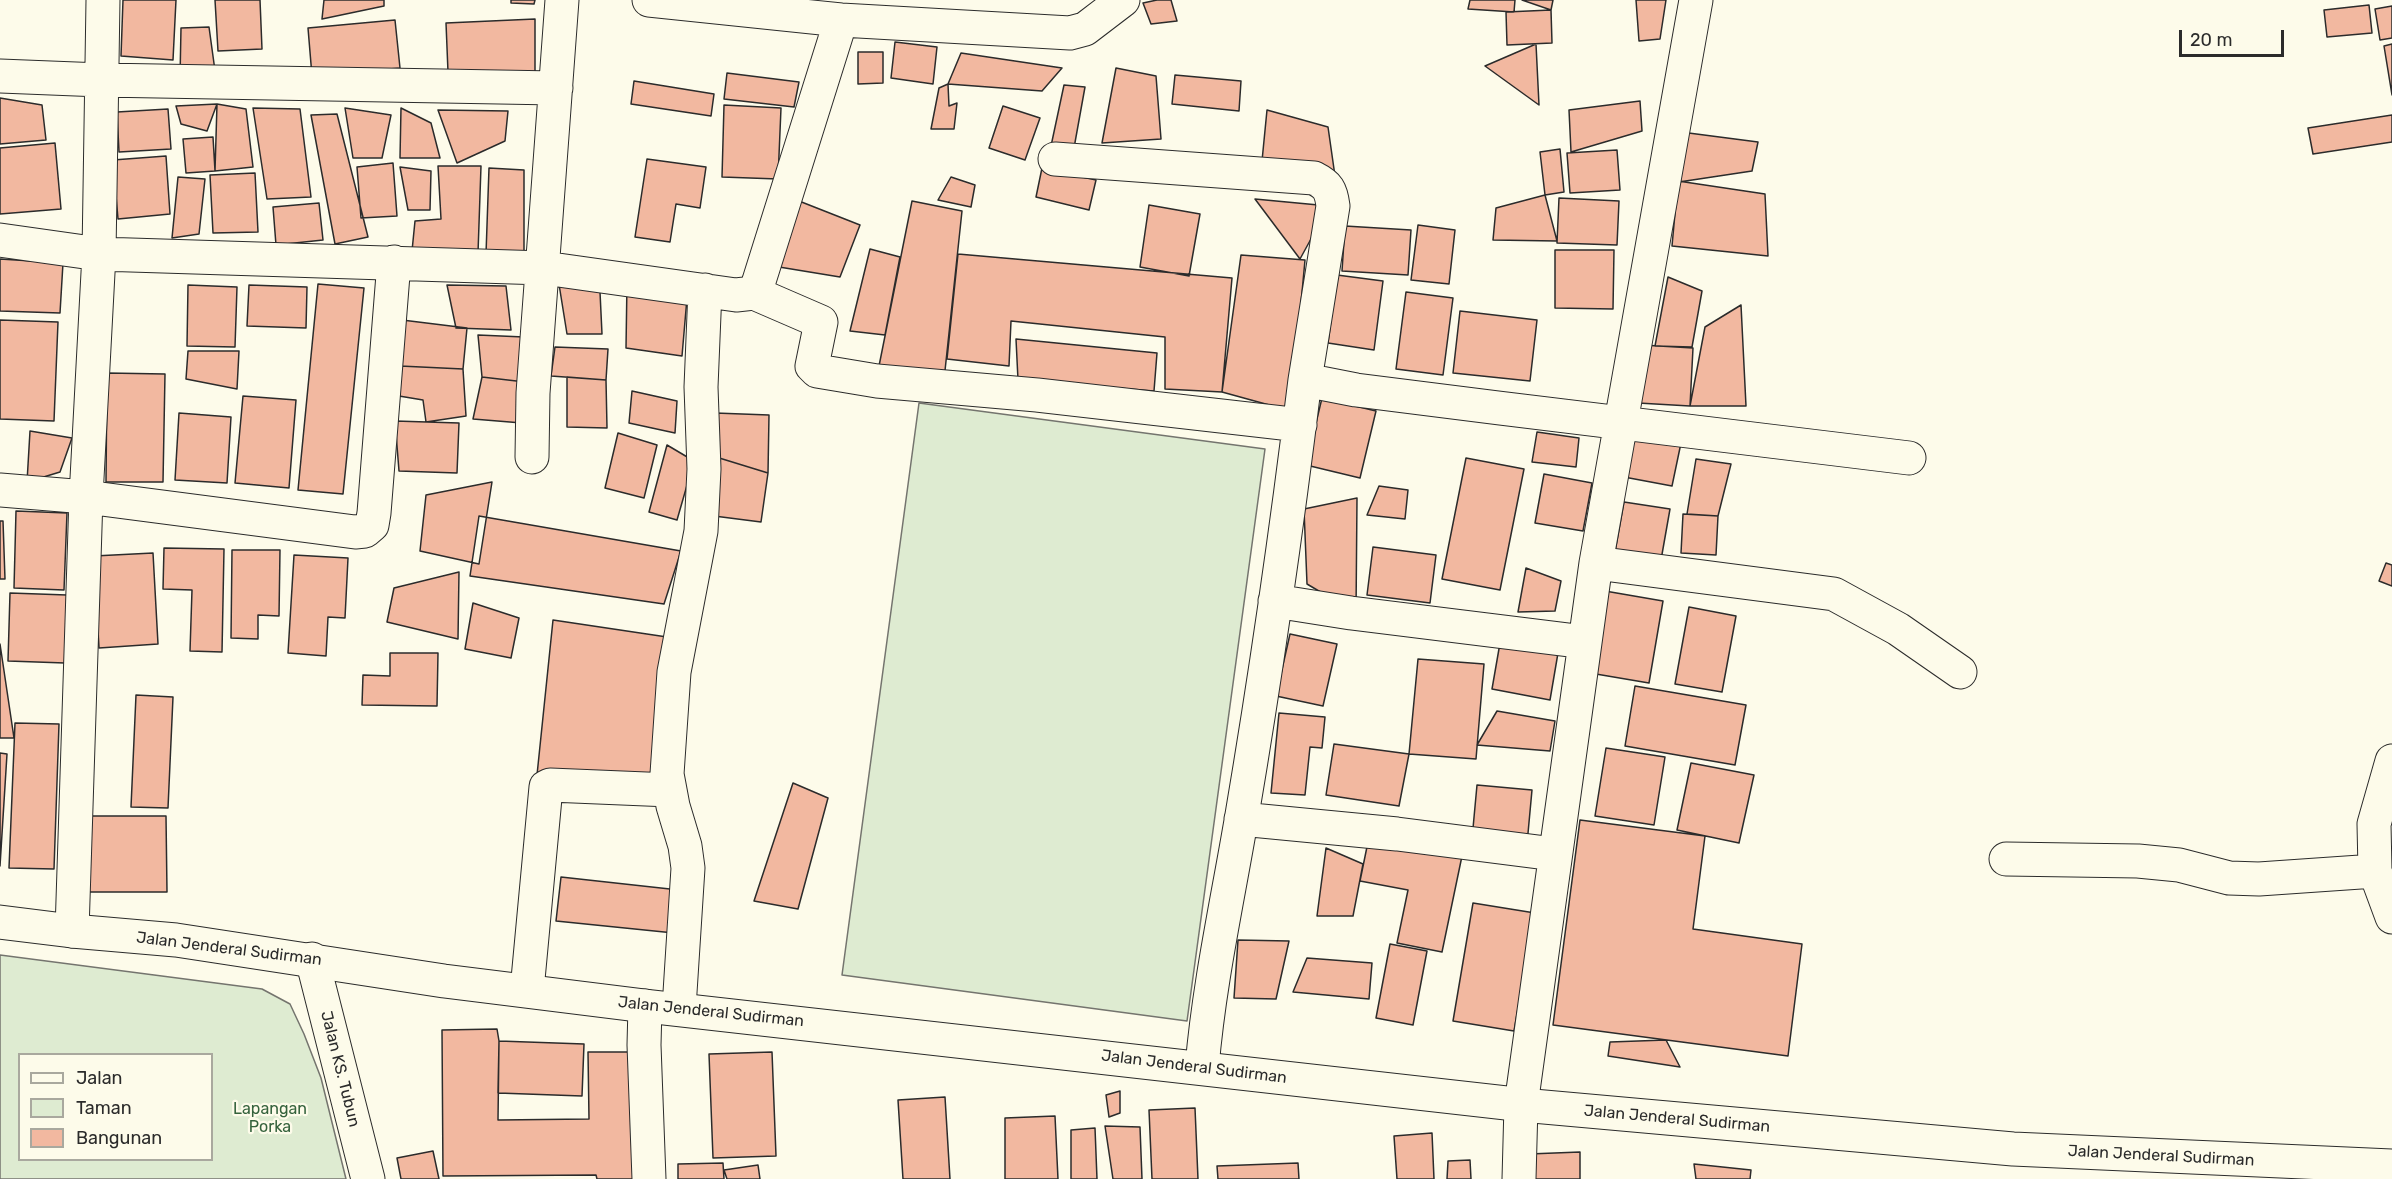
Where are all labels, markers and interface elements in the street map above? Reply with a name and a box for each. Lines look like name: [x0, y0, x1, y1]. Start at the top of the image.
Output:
scale bar: [2182, 18, 2287, 56]
text: 20 m: [2190, 29, 2232, 51]
street label: Jalan Jenderal Sudirman: [135, 928, 323, 970]
street label: Jalan Jenderal Sudirman: [617, 993, 805, 1031]
street label: Jalan KS. Tubun: [316, 1009, 364, 1129]
street label: Jalan Jenderal Sudirman: [1100, 1046, 1288, 1088]
legend: [18, 1053, 213, 1161]
text: Jalan: [76, 1067, 123, 1089]
text: Taman: [76, 1097, 132, 1119]
park label: Lapangan Porka: [233, 1099, 307, 1137]
street label: Jalan Jenderal Sudirman: [1583, 1101, 1771, 1137]
text: Bangunan: [76, 1127, 162, 1149]
street label: Jalan Jenderal Sudirman: [2067, 1142, 2255, 1170]

